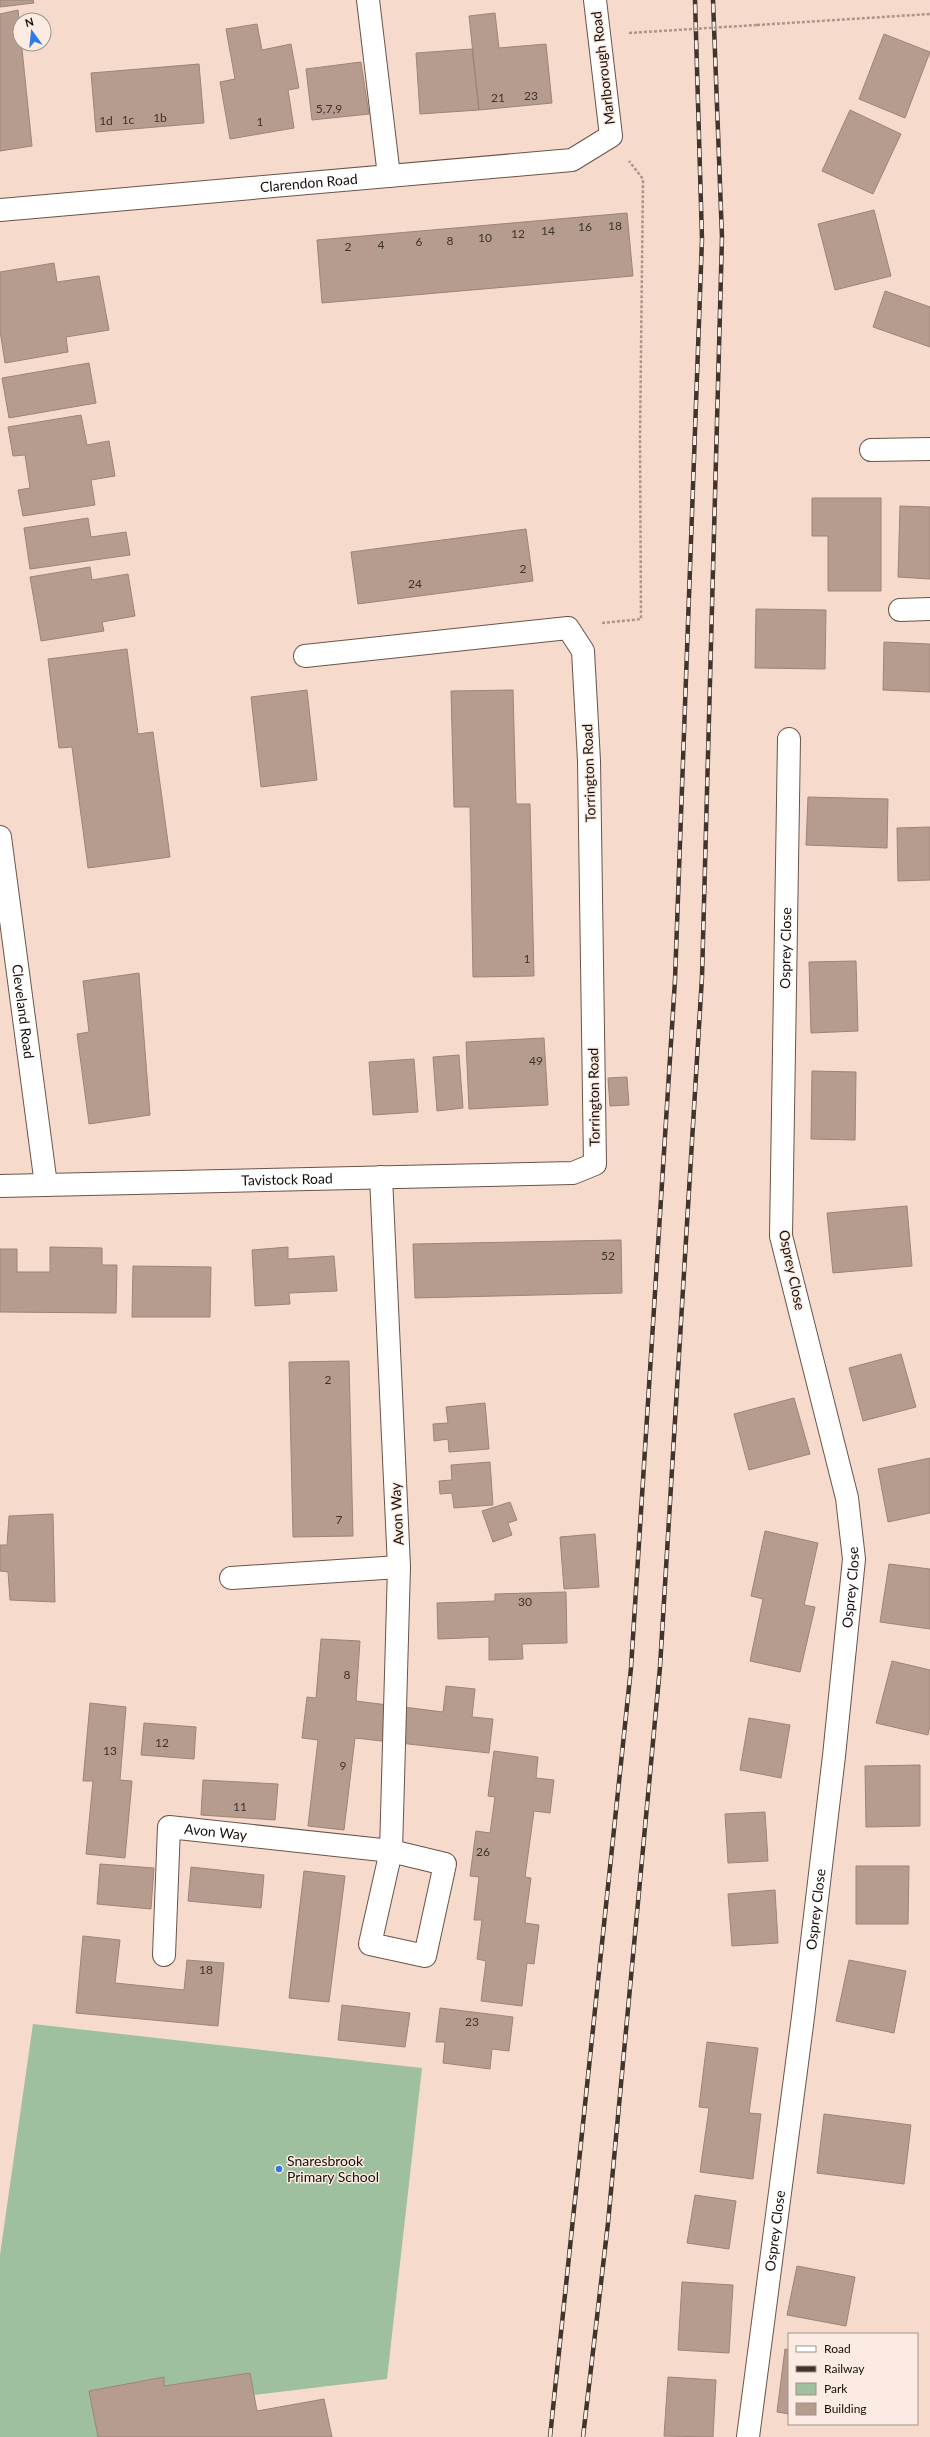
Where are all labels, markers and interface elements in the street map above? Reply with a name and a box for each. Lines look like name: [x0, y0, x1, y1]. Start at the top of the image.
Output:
street label: Marlborough Road: [587, 10, 618, 126]
north arrow: [12, 12, 52, 52]
text: N: [24, 14, 35, 29]
house number: 23: [524, 88, 538, 103]
house number: 21: [491, 90, 505, 105]
house number: 5,7,9: [316, 101, 342, 116]
house number: 1b: [153, 110, 167, 125]
house number: 1c: [122, 112, 135, 127]
house number: 1d: [99, 113, 113, 128]
house number: 1: [257, 114, 264, 129]
street label: Clarendon Road: [259, 170, 358, 195]
house number: 18: [608, 218, 622, 233]
house number: 16: [578, 219, 592, 234]
house number: 14: [541, 223, 555, 238]
house number: 12: [511, 226, 525, 241]
house number: 10: [478, 230, 492, 245]
house number: 8: [447, 233, 454, 248]
house number: 6: [416, 234, 423, 249]
house number: 4: [378, 237, 385, 252]
house number: 2: [345, 239, 352, 254]
house number: 2: [520, 561, 527, 576]
house number: 24: [408, 576, 422, 591]
street label: Torrington Road: [578, 723, 599, 823]
street label: Osprey Close: [776, 907, 794, 989]
house number: 1: [524, 951, 531, 966]
street label: Cleveland Road: [9, 963, 38, 1060]
street label: Torrington Road: [584, 1048, 603, 1146]
house number: 49: [529, 1053, 543, 1068]
street label: Tavistock Road: [241, 1169, 333, 1189]
street label: Osprey Close: [776, 1228, 809, 1312]
house number: 52: [601, 1248, 615, 1263]
house number: 2: [325, 1372, 332, 1387]
street label: Avon Way: [386, 1481, 407, 1546]
house number: 7: [336, 1512, 343, 1527]
street label: Osprey Close: [838, 1546, 862, 1629]
house number: 30: [518, 1594, 532, 1609]
house number: 8: [344, 1667, 351, 1682]
house number: 12: [155, 1735, 169, 1750]
house number: 13: [103, 1743, 117, 1758]
house number: 9: [340, 1758, 347, 1773]
house number: 11: [233, 1799, 247, 1814]
street label: Avon Way: [184, 1820, 249, 1843]
house number: 26: [476, 1844, 490, 1859]
street label: Osprey Close: [802, 1868, 829, 1951]
house number: 18: [199, 1962, 213, 1977]
house number: 23: [465, 2014, 479, 2029]
place label: Snaresbrook Primary School: [287, 2152, 379, 2185]
marker: Snaresbrook Primary School: [274, 2164, 284, 2174]
street label: Osprey Close: [761, 2189, 788, 2272]
legend: [788, 2333, 918, 2425]
text: Road: [824, 2341, 851, 2356]
text: Railway: [824, 2361, 865, 2376]
text: Park: [824, 2381, 848, 2396]
text: Building: [824, 2401, 867, 2416]

